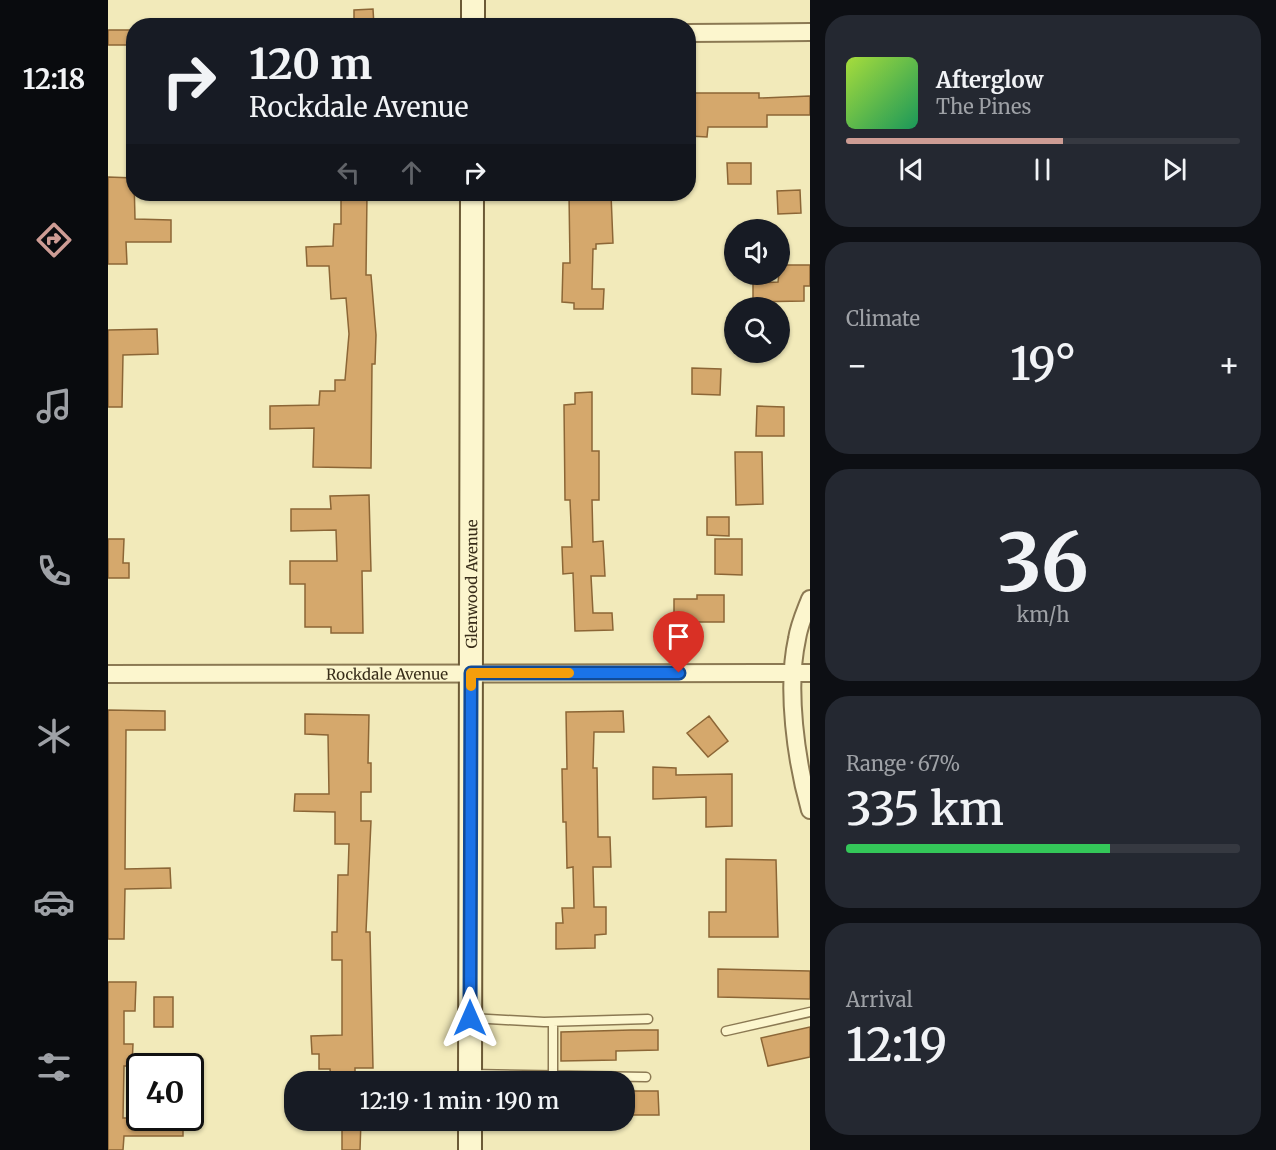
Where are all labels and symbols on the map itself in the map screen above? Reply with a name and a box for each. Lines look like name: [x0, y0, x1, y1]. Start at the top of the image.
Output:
street label: Glenwood Avenue: [461, 519, 481, 649]
pin: [653, 611, 704, 673]
street label: Rockdale Avenue: [326, 664, 448, 683]
position arrow: [438, 986, 502, 1050]
speed limit sign: 40: [126, 1053, 204, 1131]

